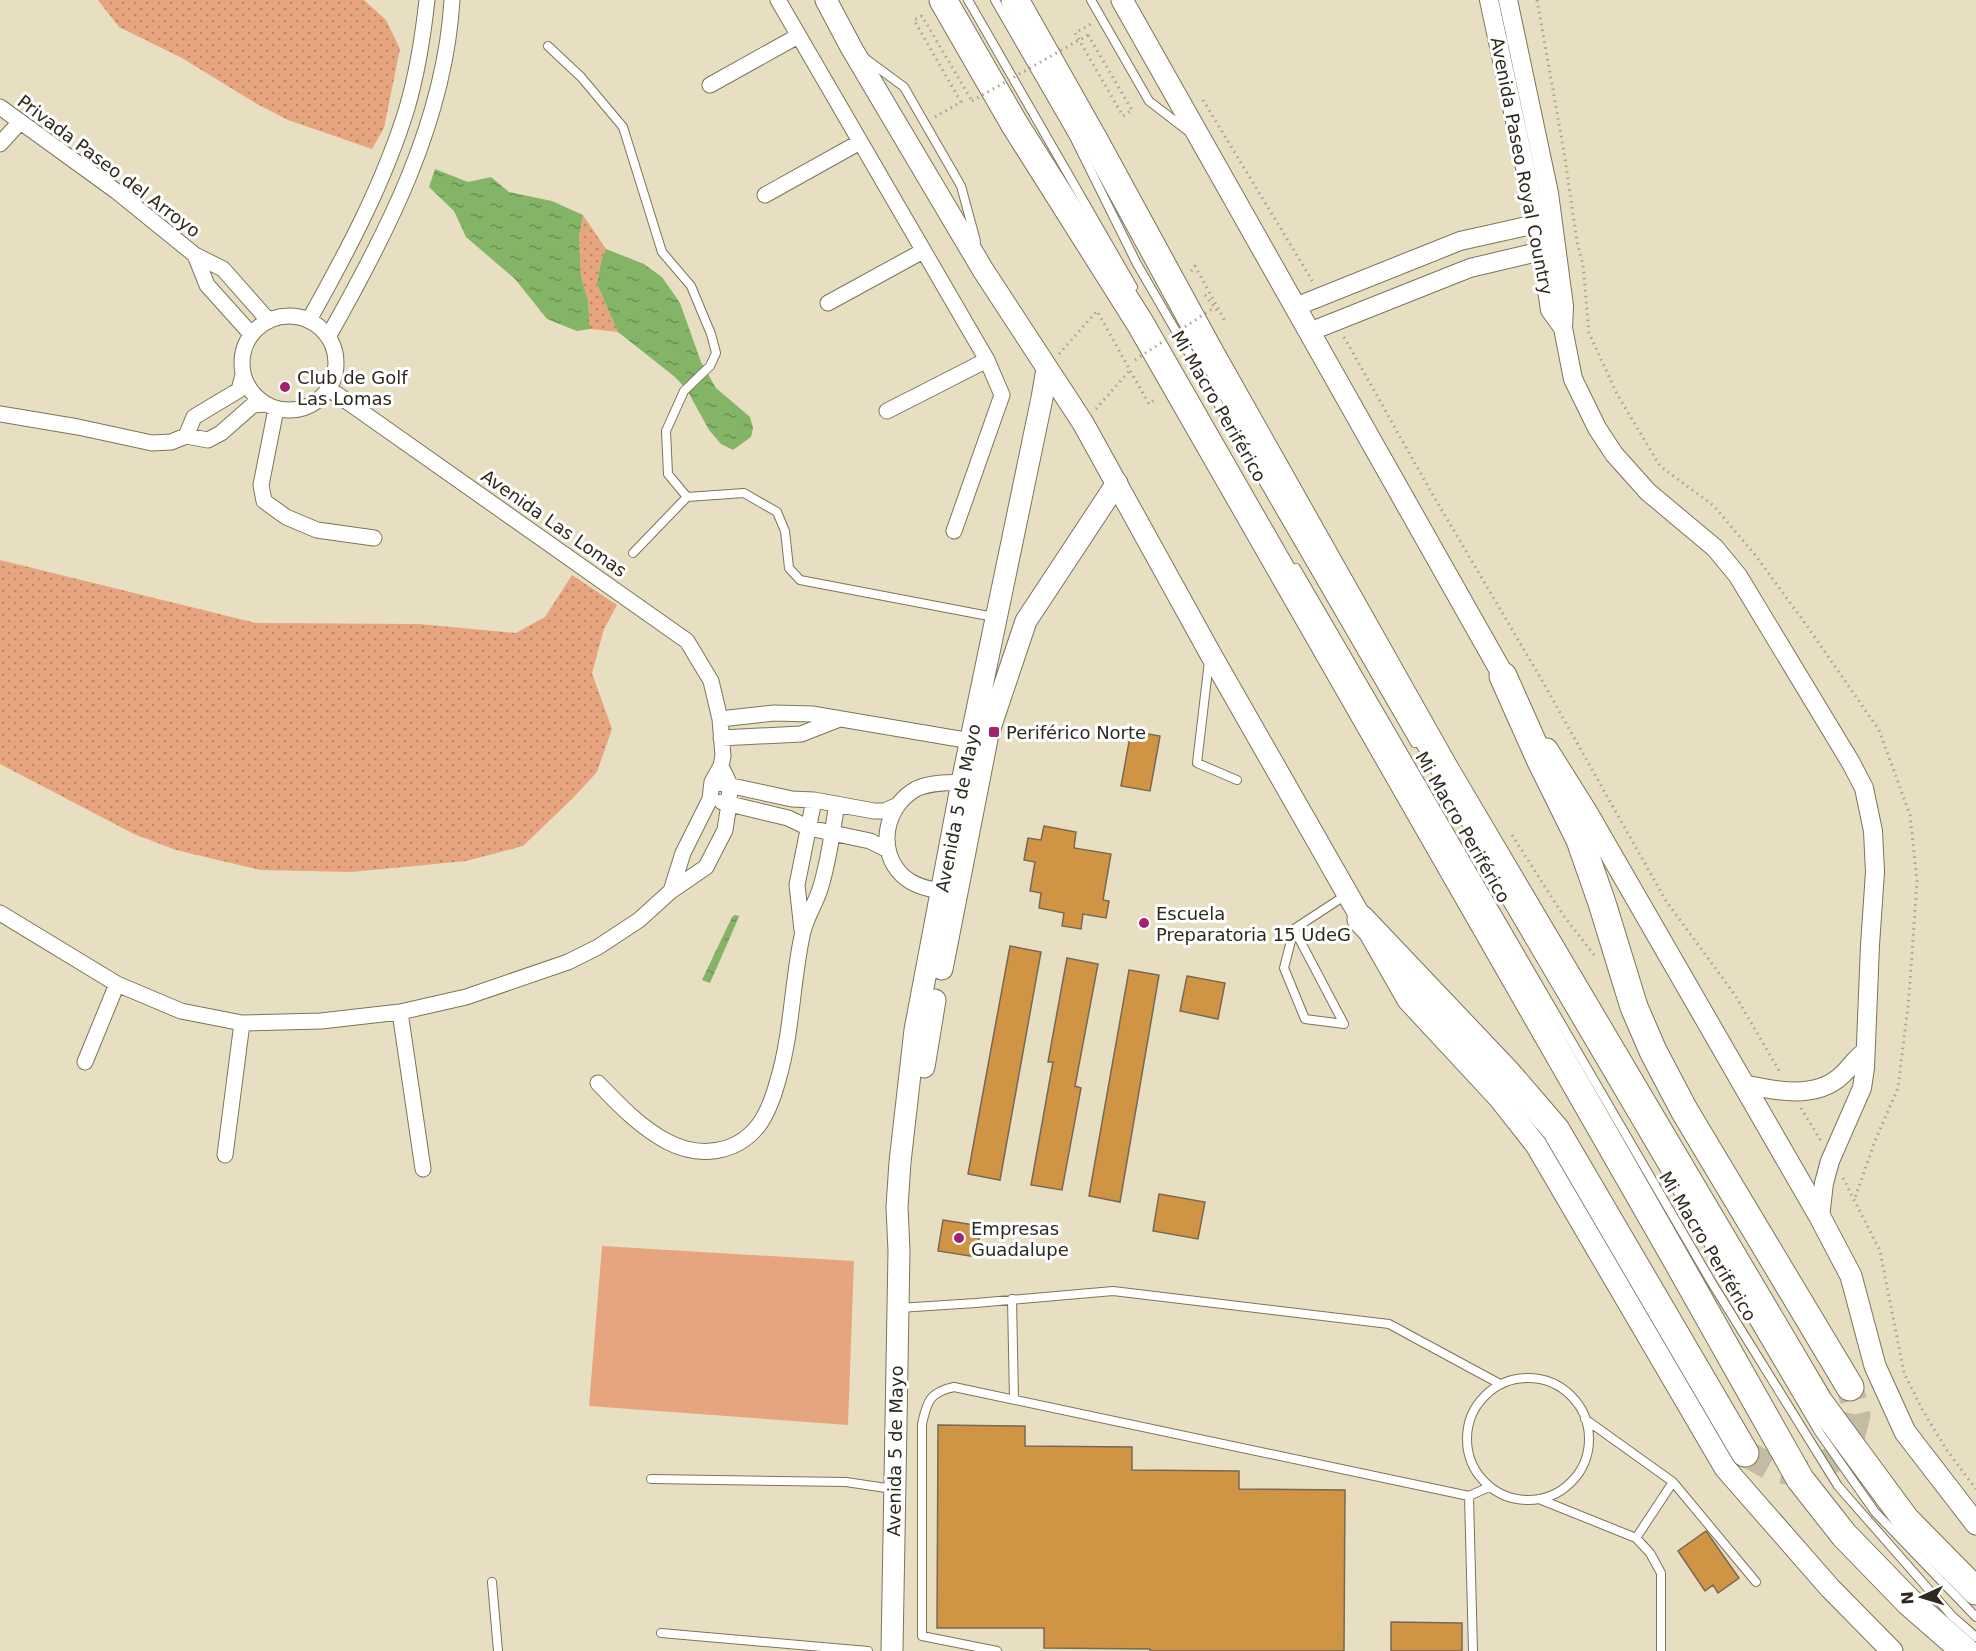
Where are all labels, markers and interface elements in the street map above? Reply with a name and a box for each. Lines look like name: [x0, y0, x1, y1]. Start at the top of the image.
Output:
street label: Avenida Paseo Royal Country: [1487, 35, 1557, 297]
street label: Privada Paseo del Arroyo: [13, 90, 205, 242]
street label: Mi Macro Periférico: [1167, 327, 1271, 485]
place label: Club de Golf Las Lomas: [297, 367, 408, 409]
marker: Club de Golf Las Lomas: [278, 380, 292, 394]
street label: Avenida Las Lomas: [477, 465, 631, 581]
street label: Avenida 5 de Mayo: [931, 722, 985, 894]
place label: Periférico Norte: [1006, 722, 1146, 743]
marker: Periférico Norte: [987, 725, 1001, 739]
street label: Mi Macro Periférico: [1411, 748, 1515, 906]
place label: Escuela Preparatoria 15 UdeG: [1156, 903, 1351, 945]
marker: Escuela Preparatoria 15 UdeG: [1137, 916, 1151, 930]
street label: Mi Macro Periférico: [1655, 1167, 1761, 1325]
place label: Empresas Guadalupe: [971, 1218, 1069, 1260]
marker: Empresas Guadalupe: [952, 1231, 966, 1245]
street label: Avenida 5 de Mayo: [883, 1365, 907, 1537]
north arrow: [1892, 1567, 1952, 1627]
text: N: [1898, 1591, 1917, 1605]

